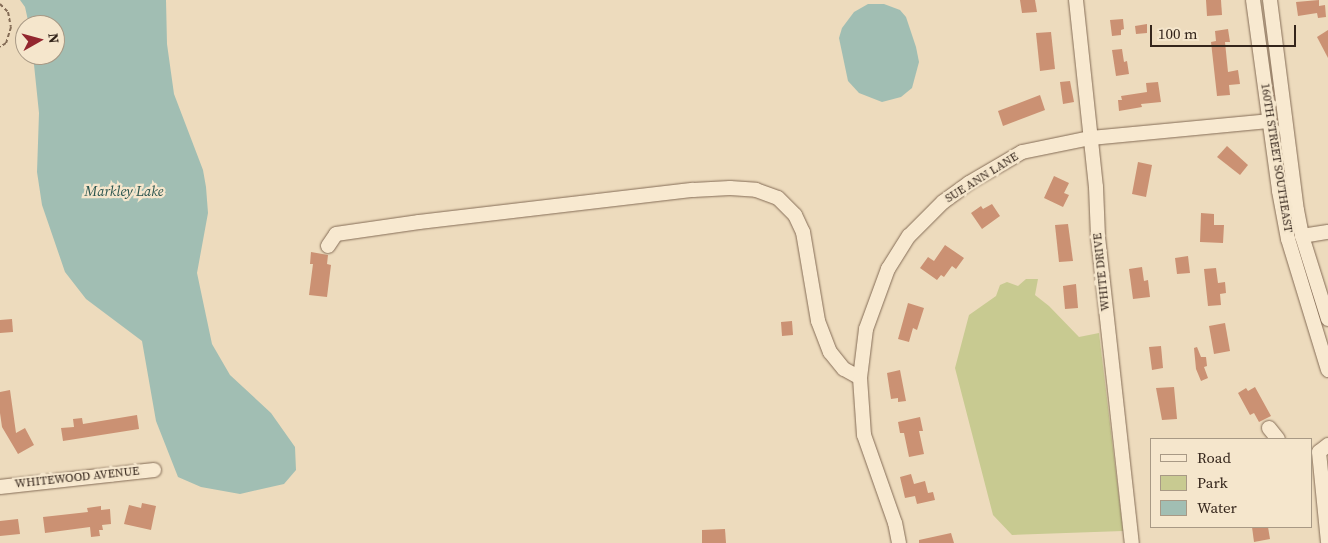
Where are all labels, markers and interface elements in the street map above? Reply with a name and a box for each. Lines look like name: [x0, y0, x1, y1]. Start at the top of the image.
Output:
north arrow: [15, 15, 65, 65]
scale bar: [1153, 15, 1299, 47]
text: 100 m: [1158, 23, 1198, 44]
text: N: [43, 32, 64, 45]
street label: 160TH STREET SOUTHEAST: [1257, 82, 1295, 234]
street label: SUE ANN LANE: [943, 150, 1021, 206]
water label: Markley Lake: [85, 183, 163, 199]
street label: WHITE DRIVE: [1091, 232, 1113, 312]
legend: [1150, 438, 1313, 528]
text: Road: [1197, 447, 1231, 468]
street label: WHITEWOOD AVENUE: [14, 464, 140, 492]
text: Park: [1197, 472, 1228, 493]
text: Water: [1197, 497, 1237, 518]

